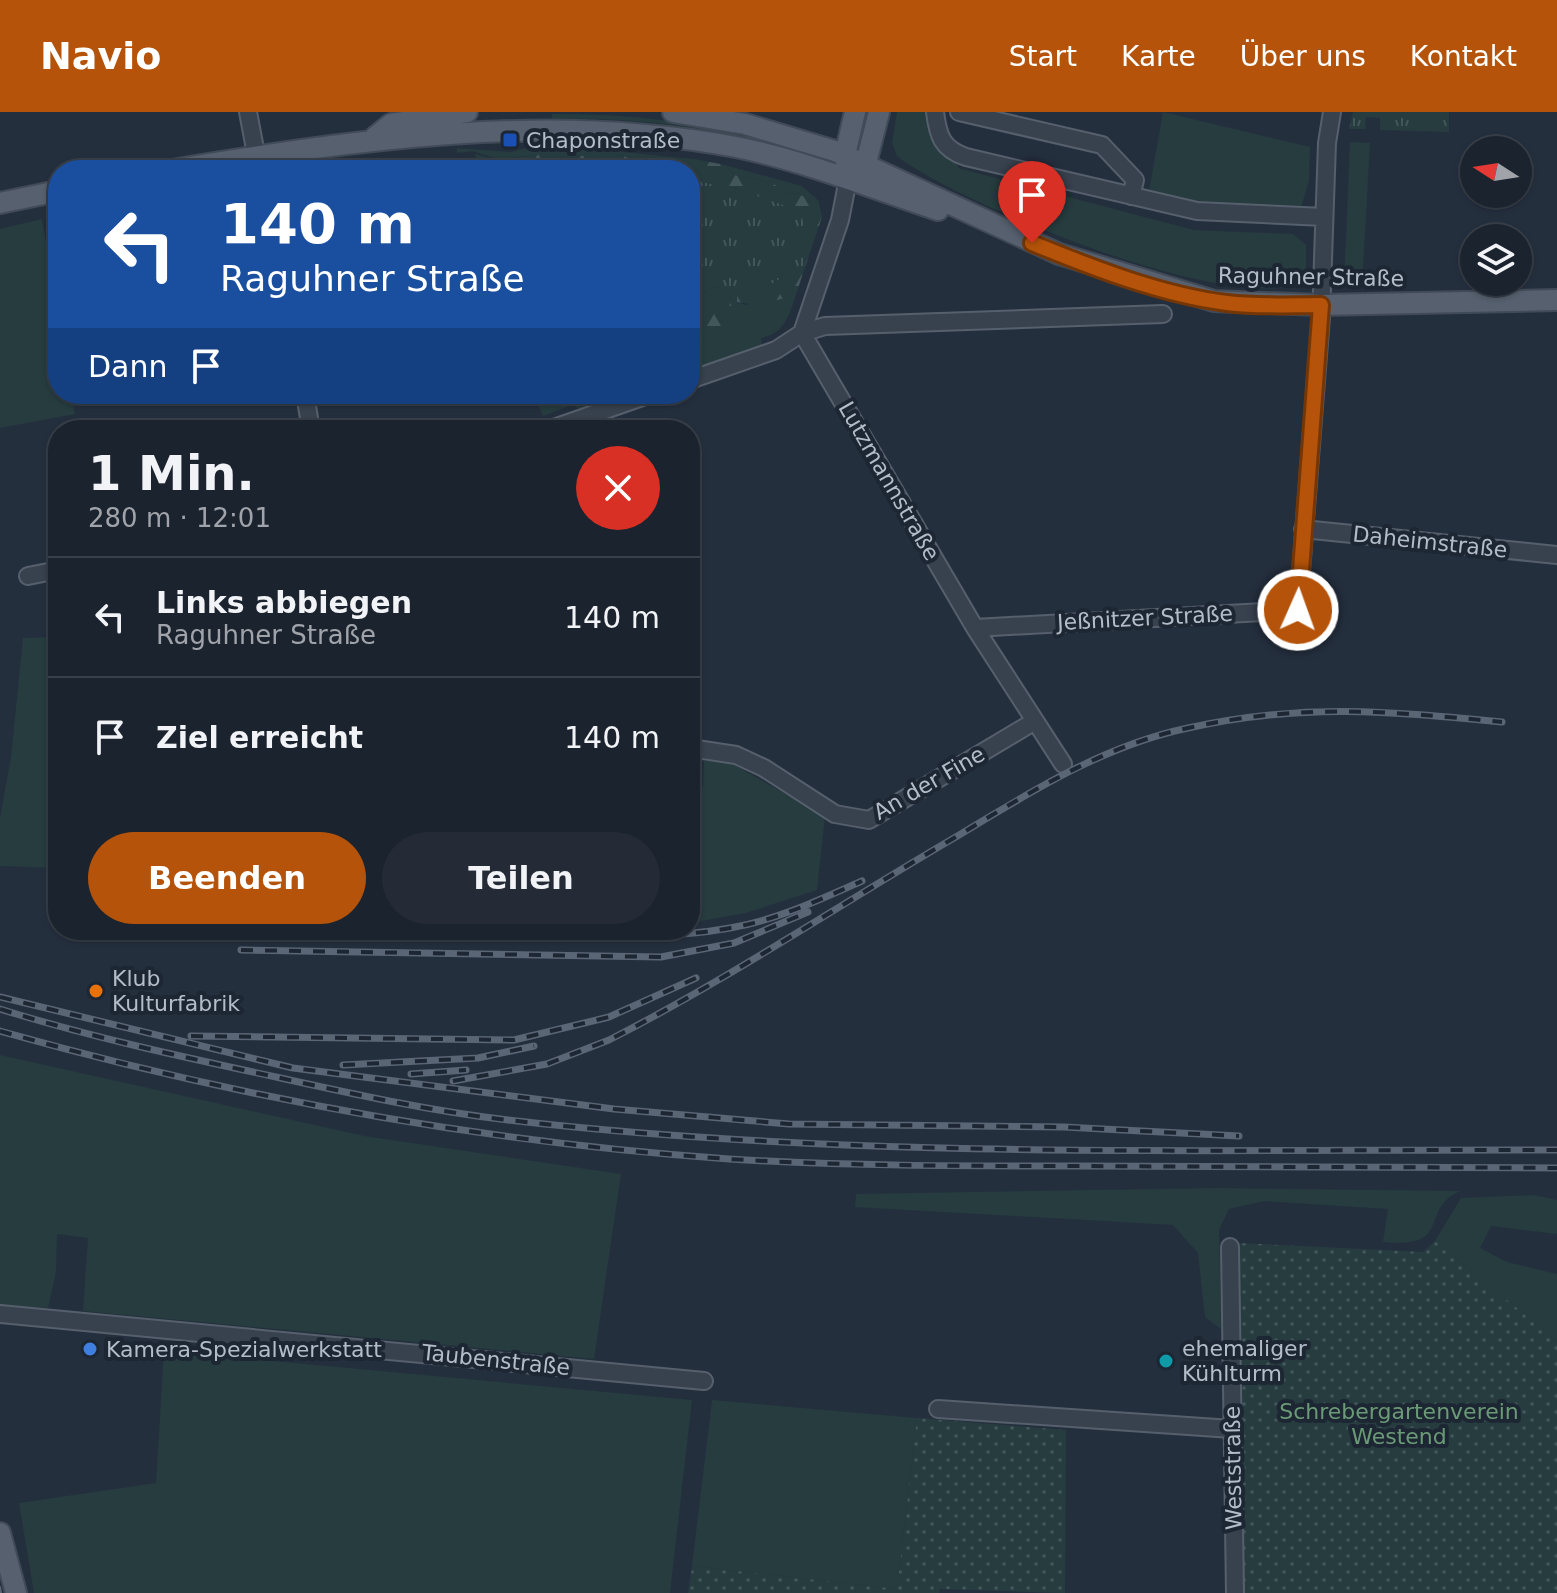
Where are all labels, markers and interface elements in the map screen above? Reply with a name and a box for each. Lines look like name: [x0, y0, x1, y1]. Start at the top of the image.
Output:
text: Navio: [40, 34, 161, 78]
text: Start: [1009, 40, 1077, 73]
text: Karte: [1121, 40, 1196, 73]
text: Über uns: [1240, 40, 1366, 73]
text: Kontakt: [1410, 40, 1517, 73]
place label: Chaponstraße: [526, 128, 680, 153]
marker: Chaponstraße: [501, 131, 519, 149]
north arrow: [1460, 136, 1532, 208]
map controls: [1460, 136, 1532, 296]
pin: [998, 161, 1066, 243]
icon: arrive: [1010, 173, 1054, 217]
text: 140 m: [220, 191, 415, 256]
icon: left: [88, 192, 192, 296]
button: layers: [1460, 224, 1532, 296]
text: Raguhner Straße: [220, 258, 525, 299]
street label: Raguhner Straße: [1218, 263, 1404, 291]
icon: arrive: [184, 344, 228, 388]
text: Dann: [88, 349, 168, 384]
street label: Lutzmannstraße: [833, 397, 945, 565]
text: 1 Min.: [88, 445, 255, 501]
button: close: [576, 446, 660, 530]
text: 280 m · 12:01: [88, 503, 271, 533]
street label: Daheimstraße: [1351, 521, 1509, 563]
position arrow: [1256, 568, 1340, 652]
text: Links abbiegen: [156, 585, 412, 620]
icon: left: [88, 595, 132, 639]
text: 140 m: [564, 600, 660, 635]
street label: Jeßnitzer Straße: [1054, 601, 1234, 635]
text: Raguhner Straße: [156, 620, 376, 650]
icon: arrive: [88, 715, 132, 759]
text: Ziel erreicht: [156, 720, 363, 755]
text: 140 m: [564, 720, 660, 755]
street label: An der Fine: [869, 741, 989, 825]
button: Beenden: [88, 832, 366, 924]
button: Teilen: [382, 832, 660, 924]
place label: Klub Kulturfabrik: [112, 966, 240, 1016]
marker: Klub Kulturfabrik: [87, 982, 105, 1000]
place label: ehemaliger Kühlturm: [1182, 1336, 1308, 1386]
place label: Kamera-Spezialwerkstatt: [106, 1337, 382, 1362]
marker: Kamera-Spezialwerkstatt: [81, 1340, 99, 1358]
street label: Taubenstraße: [420, 1340, 571, 1380]
marker: ehemaliger Kühlturm: [1157, 1352, 1175, 1370]
park label: Schrebergartenverein Westend: [1279, 1399, 1519, 1449]
street label: Weststraße: [1219, 1406, 1247, 1530]

